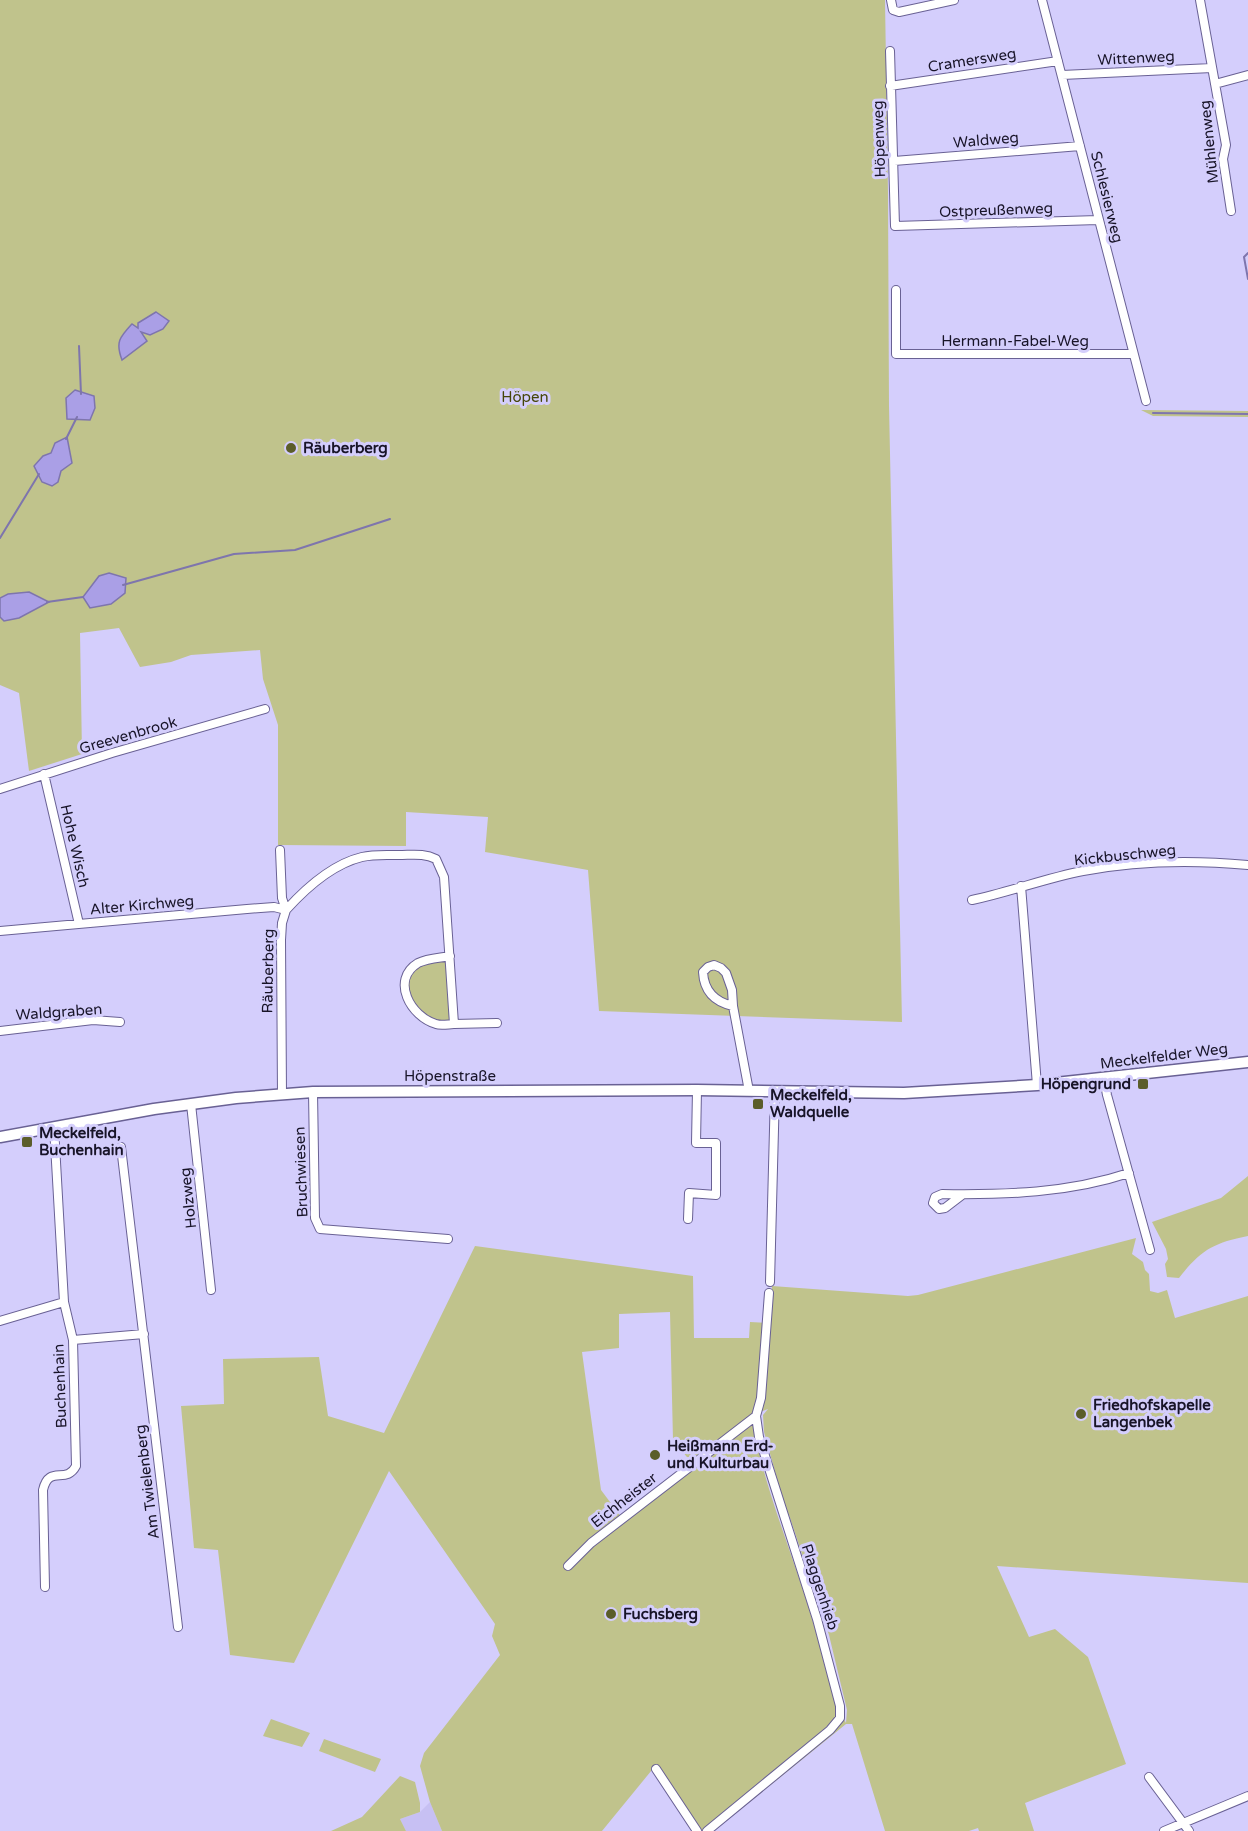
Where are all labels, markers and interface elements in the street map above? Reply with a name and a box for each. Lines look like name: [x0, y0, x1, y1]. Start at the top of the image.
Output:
street label: Cramersweg: [926, 44, 1018, 76]
street label: Wittenweg: [1097, 47, 1175, 69]
street label: Höpenweg: [869, 100, 889, 178]
street label: Mühlenweg: [1196, 100, 1222, 184]
street label: Waldweg: [952, 128, 1020, 152]
street label: Schlesierweg: [1087, 149, 1127, 245]
street label: Ostpreußenweg: [939, 199, 1053, 221]
street label: Hermann-Fabel-Weg: [941, 332, 1089, 350]
park label: Höpen: [501, 388, 549, 406]
place label: Räuberberg: [303, 439, 388, 458]
marker: Räuberberg: [284, 441, 298, 455]
street label: Greevenbrook: [77, 712, 179, 758]
street label: Hohe Wisch: [57, 803, 93, 889]
street label: Kickbuschweg: [1073, 841, 1177, 869]
street label: Alter Kirchweg: [89, 891, 195, 919]
street label: Räuberberg: [258, 928, 278, 1014]
street label: Waldgraben: [15, 1000, 103, 1024]
street label: Meckelfelder Weg: [1099, 1039, 1229, 1073]
street label: Höpenstraße: [404, 1067, 496, 1085]
place label: Höpengrund: [1041, 1075, 1131, 1094]
marker: Höpengrund: [1136, 1077, 1150, 1091]
place label: Meckelfeld, Waldquelle: [770, 1086, 852, 1122]
marker: Meckelfeld, Waldquelle: [751, 1097, 765, 1111]
place label: Meckelfeld, Buchenhain: [39, 1124, 124, 1159]
street label: Bruchwiesen: [290, 1126, 312, 1218]
marker: Meckelfeld, Buchenhain: [20, 1135, 34, 1149]
street label: Holzweg: [176, 1167, 200, 1229]
street label: Buchenhain: [50, 1343, 70, 1429]
place label: Friedhofskapelle Langenbek: [1093, 1396, 1211, 1432]
marker: Friedhofskapelle Langenbek: [1074, 1407, 1088, 1421]
street label: Am Twielenberg: [131, 1424, 163, 1540]
place label: Heißmann Erd- und Kulturbau: [667, 1437, 774, 1472]
marker: Heißmann Erd- und Kulturbau: [648, 1448, 662, 1462]
street label: Eichheister: [587, 1468, 661, 1531]
street label: Plaggenhieb: [798, 1542, 842, 1632]
place label: Fuchsberg: [623, 1605, 698, 1624]
marker: Fuchsberg: [604, 1607, 618, 1621]

